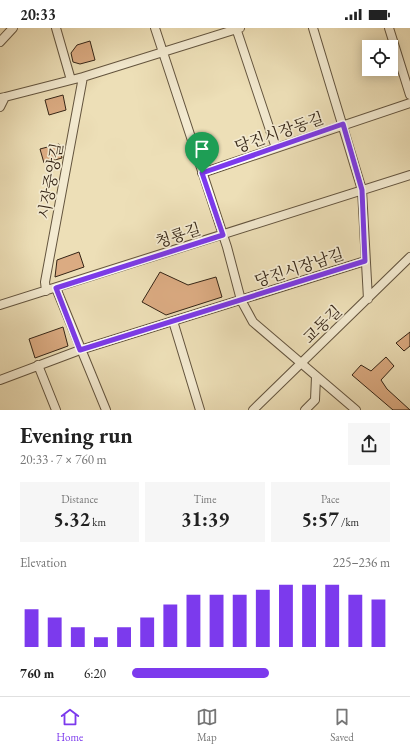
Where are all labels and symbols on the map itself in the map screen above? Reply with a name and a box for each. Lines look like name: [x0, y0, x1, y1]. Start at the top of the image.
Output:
street label: 당진시장동길: [232, 107, 326, 157]
pin: [185, 132, 219, 173]
street label: 시장중앙길: [33, 141, 68, 221]
street label: 청룡길: [153, 218, 203, 253]
street label: 당진시장남길: [252, 243, 347, 292]
street label: 교동길: [298, 301, 346, 348]

